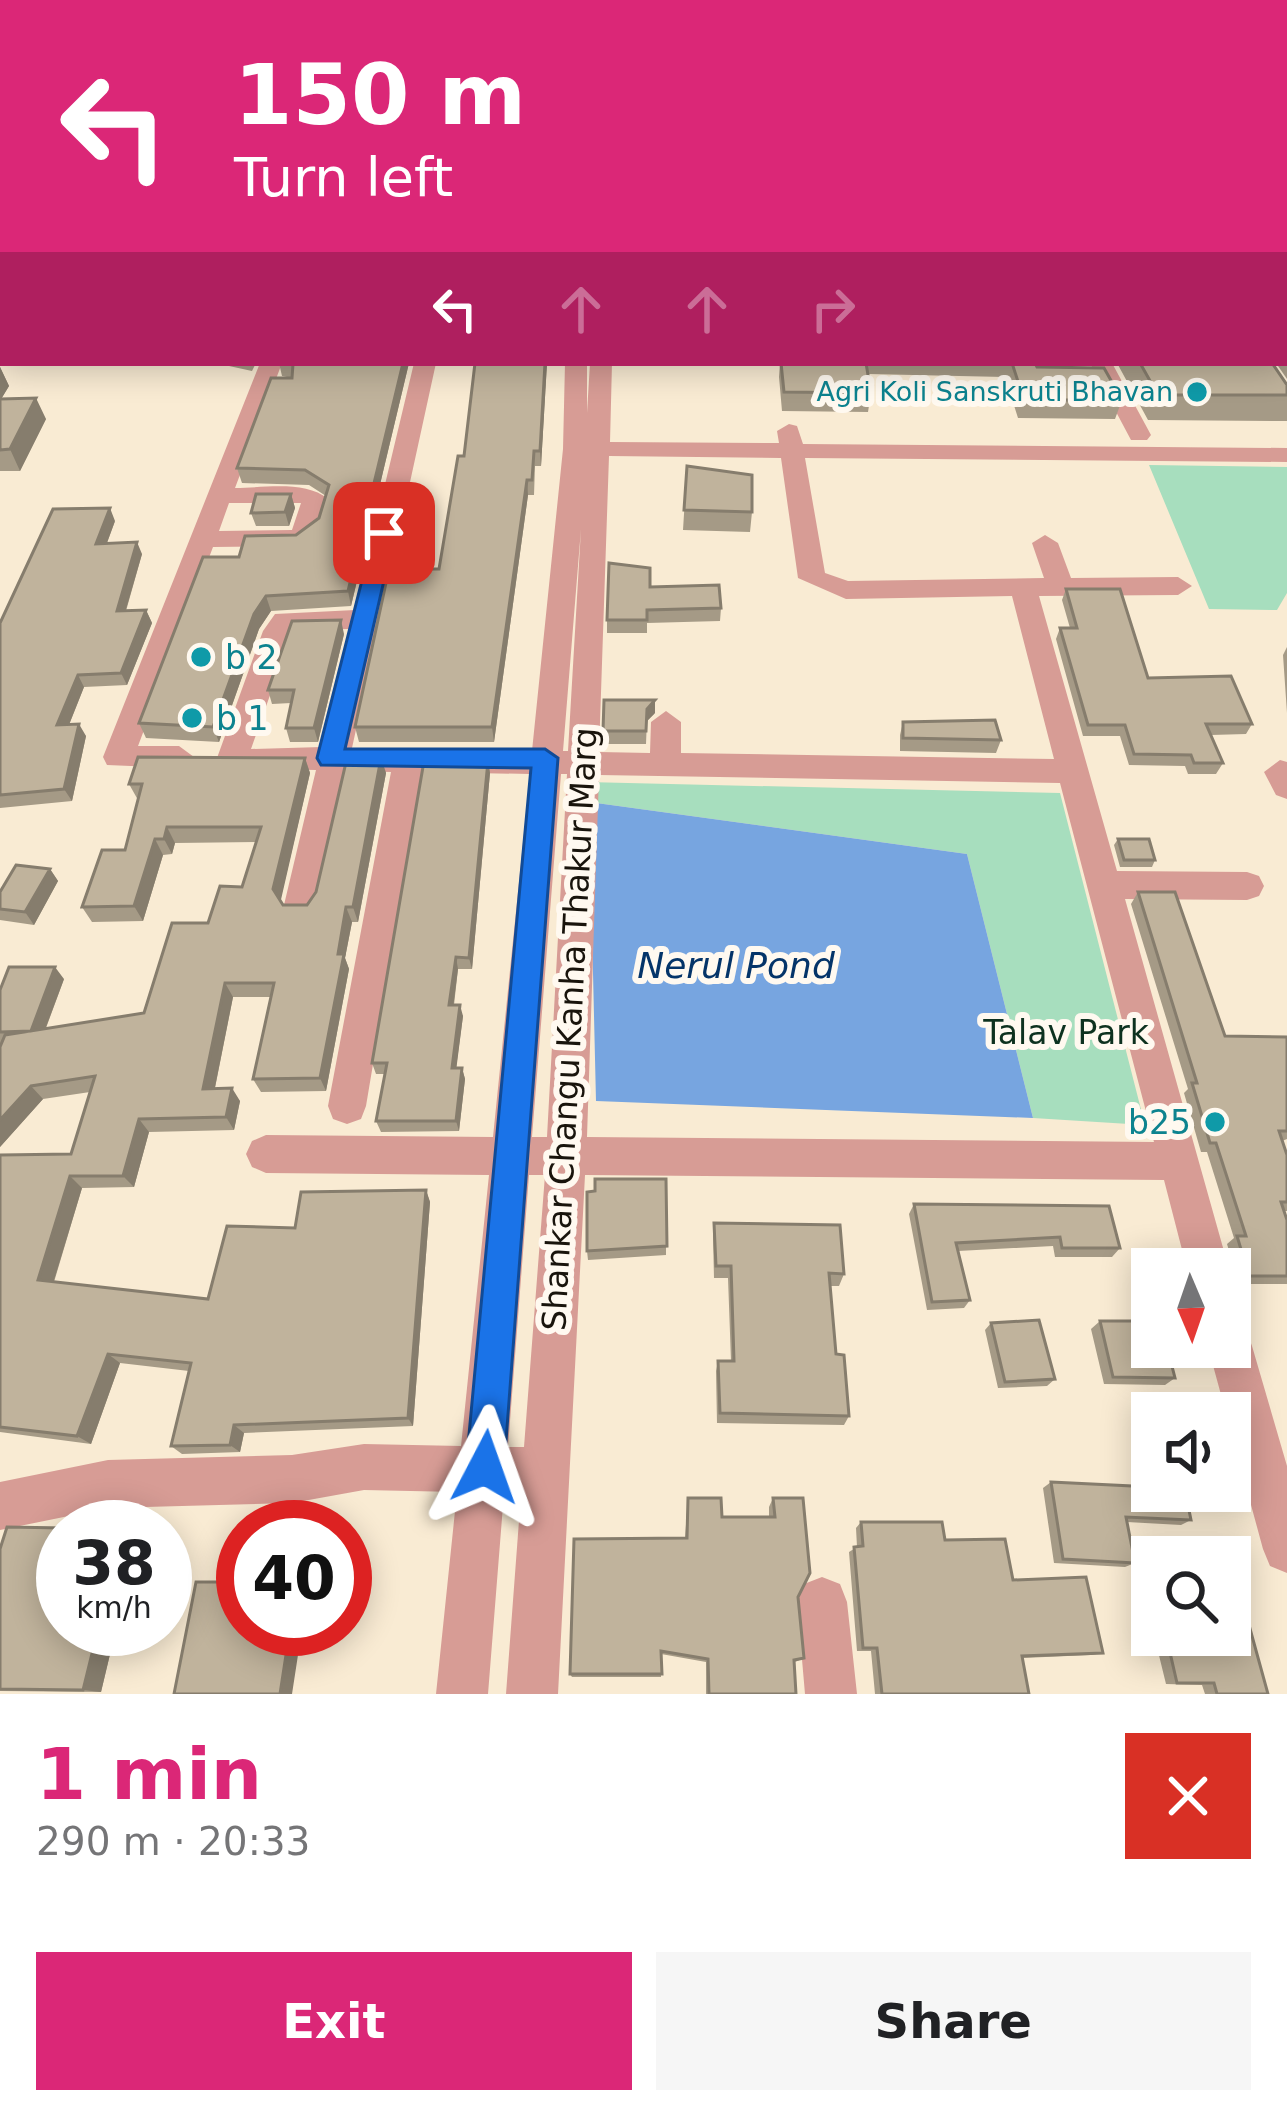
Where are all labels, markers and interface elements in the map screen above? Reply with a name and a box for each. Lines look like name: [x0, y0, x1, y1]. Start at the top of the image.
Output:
text: 150 m: [234, 46, 526, 144]
icon: left: [36, 48, 192, 204]
text: Turn left: [234, 146, 453, 209]
icon: left: [422, 276, 488, 342]
icon: ahead: [548, 276, 614, 342]
icon: ahead: [674, 276, 740, 342]
icon: right: [800, 276, 866, 342]
place label: Agri Koli Sanskruti Bhavan: [817, 376, 1173, 407]
marker: Agri Koli Sanskruti Bhavan: [1184, 379, 1210, 405]
pin: [333, 482, 435, 584]
icon: arrive: [351, 500, 417, 566]
place label: b 2: [225, 638, 277, 677]
marker: b 2: [188, 644, 214, 670]
place label: b 1: [216, 699, 268, 738]
marker: b 1: [179, 705, 205, 731]
street label: Shankar Changu Kanha Thakur Marg: [534, 726, 605, 1332]
water label: Nerul Pond: [637, 945, 836, 986]
park label: Talav Park: [982, 1013, 1150, 1052]
place label: b25: [1128, 1103, 1191, 1142]
marker: b25: [1202, 1109, 1228, 1135]
north arrow: [1131, 1248, 1251, 1368]
map controls: [1131, 1248, 1251, 1656]
button: sound: [1131, 1392, 1251, 1512]
position arrow: [422, 1404, 548, 1530]
speed limit sign: 40: [216, 1500, 372, 1656]
text: 38: [72, 1528, 156, 1598]
button: search: [1131, 1536, 1251, 1656]
text: km/h: [76, 1590, 152, 1625]
text: 1 min: [36, 1732, 262, 1816]
button: close: [1125, 1733, 1251, 1859]
text: 290 m · 20:33: [36, 1819, 310, 1864]
button: Exit: [36, 1952, 632, 2090]
button: Share: [656, 1952, 1251, 2090]

